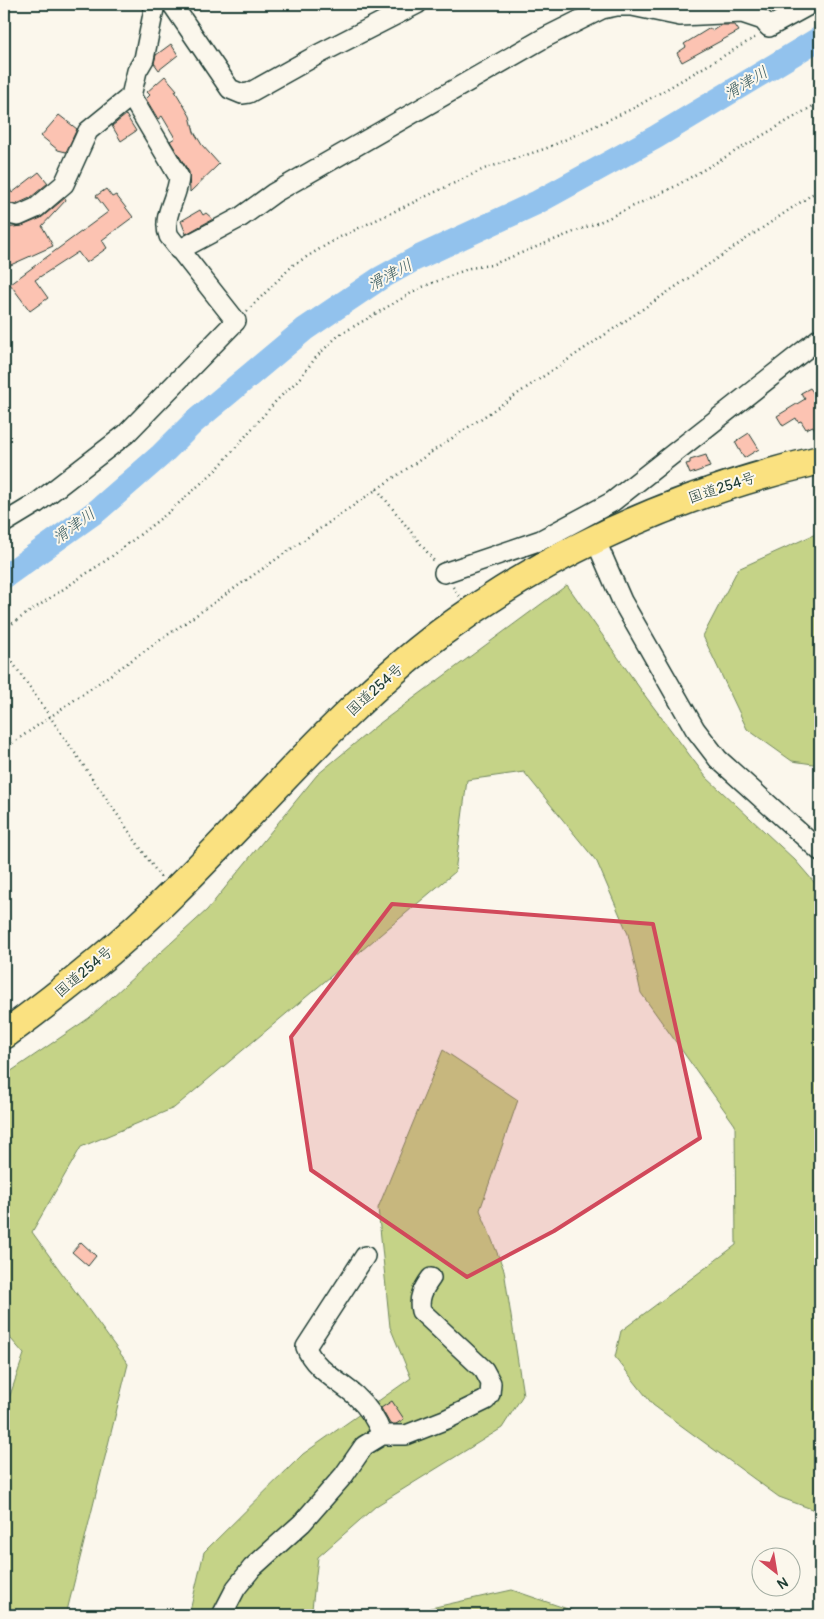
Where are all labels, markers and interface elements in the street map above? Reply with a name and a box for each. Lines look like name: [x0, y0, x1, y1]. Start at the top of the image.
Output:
water label: 滑津川: [720, 62, 772, 104]
water label: 滑津川: [364, 255, 416, 295]
street label: 国道254号: [686, 468, 758, 508]
water label: 滑津川: [49, 504, 99, 548]
street label: 国道254号: [343, 659, 407, 721]
street label: 国道254号: [51, 942, 117, 1002]
north arrow: [752, 1546, 802, 1596]
text: N: [774, 1573, 791, 1592]

